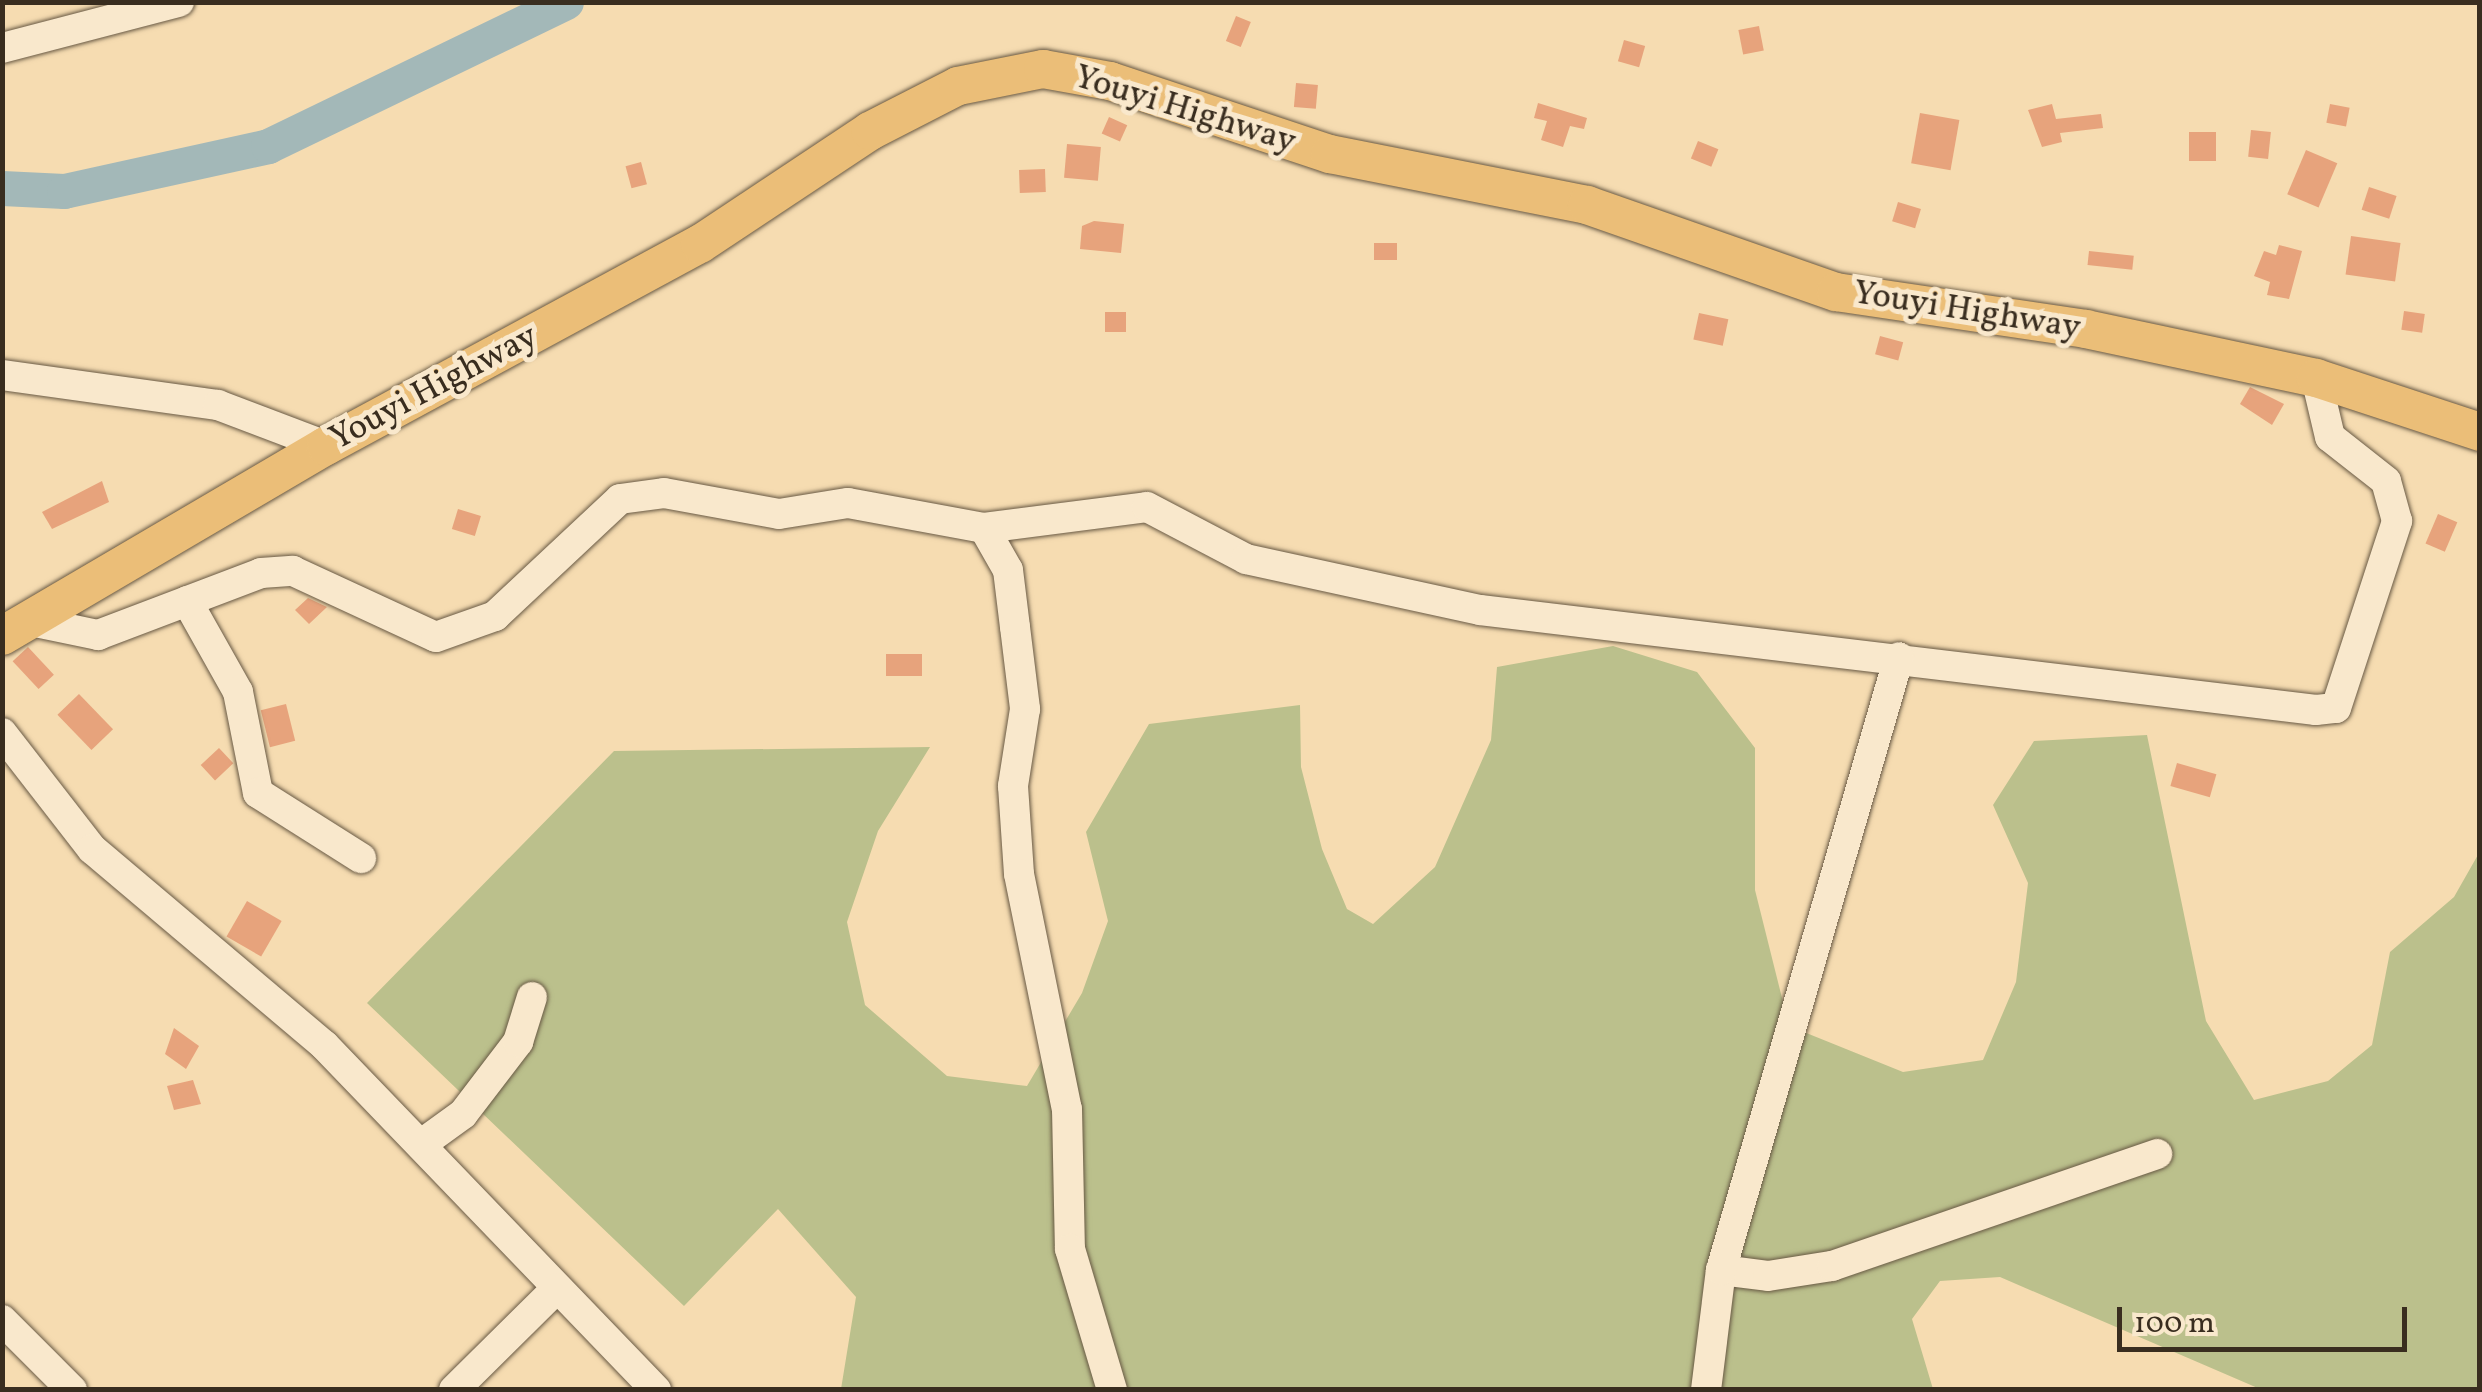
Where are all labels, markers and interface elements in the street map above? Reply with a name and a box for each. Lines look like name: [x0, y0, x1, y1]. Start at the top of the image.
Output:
street label: Youyi Highway: [1069, 56, 1301, 164]
street label: Youyi Highway: [1850, 272, 2084, 350]
street label: Youyi Highway: [323, 316, 545, 460]
scale bar: [2122, 1287, 2412, 1349]
text: 100 m: [2134, 1303, 2215, 1345]

